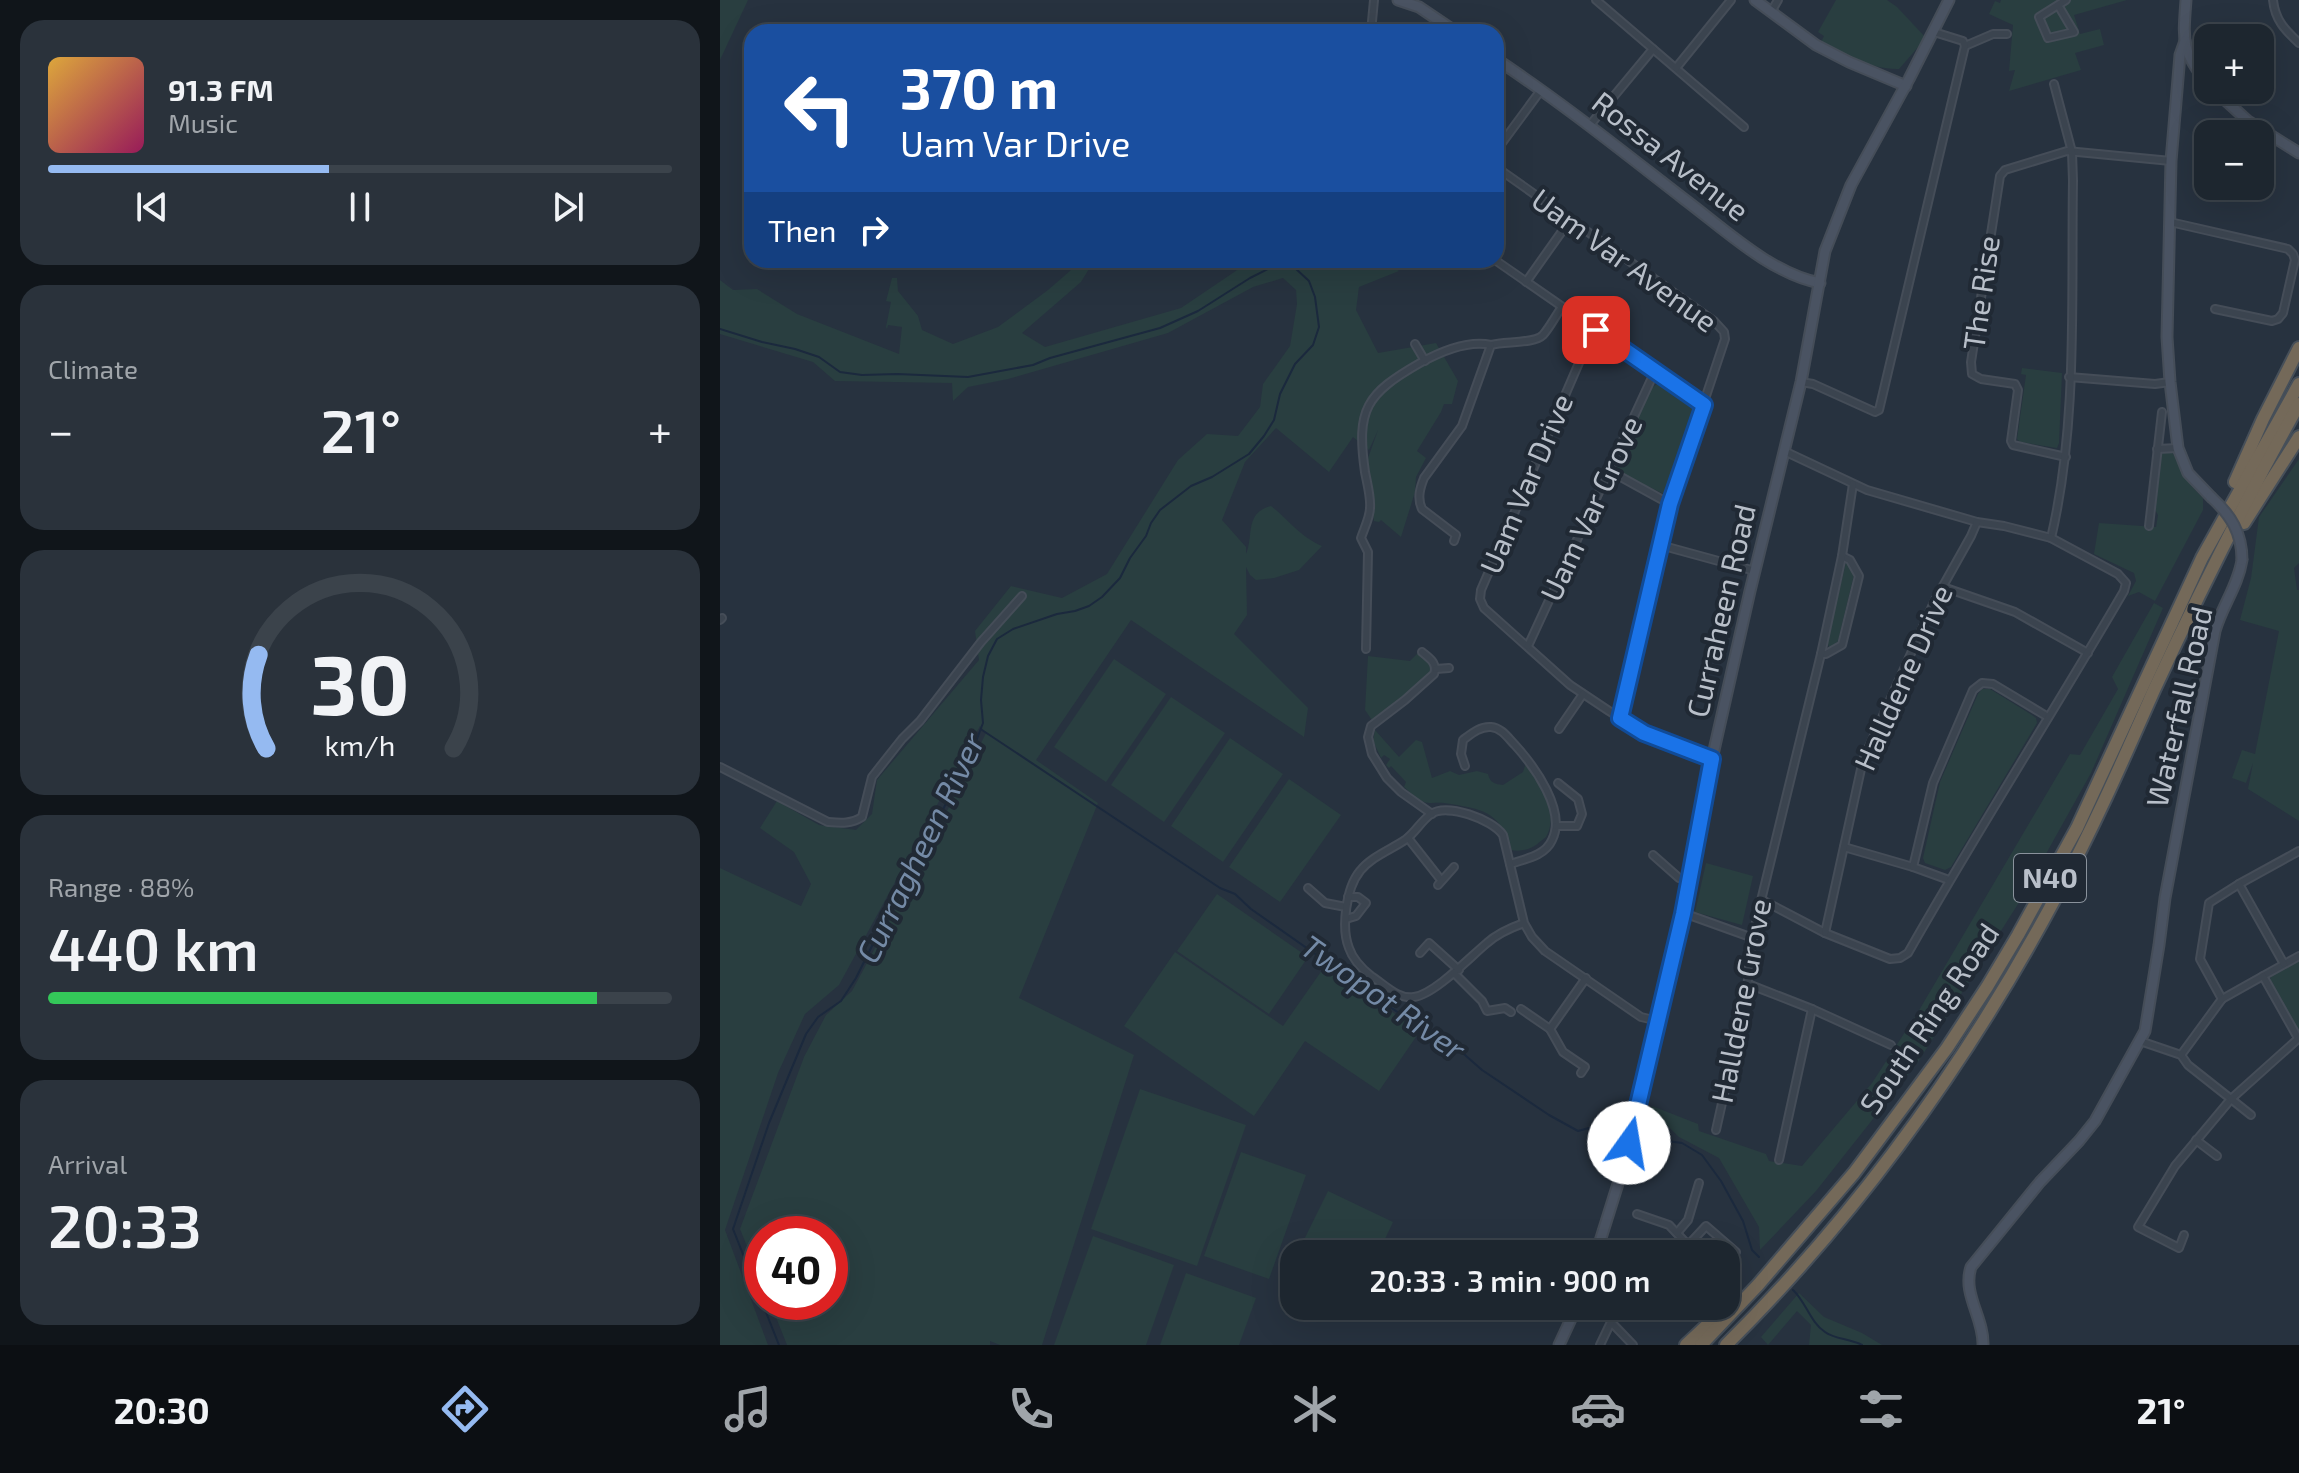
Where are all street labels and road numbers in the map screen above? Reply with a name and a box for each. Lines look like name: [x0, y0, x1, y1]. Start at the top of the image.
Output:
street label: Rossa Avenue: [1586, 83, 1757, 228]
street label: Uam Var Avenue: [1525, 180, 1725, 339]
street label: The Rise: [1954, 233, 2006, 352]
street label: Uam Var Drive: [1471, 388, 1579, 579]
street label: Uam Var Grove: [1532, 410, 1649, 606]
street label: Curraheen Road: [1678, 500, 1762, 721]
street label: Halldene Drive: [1845, 579, 1959, 775]
street label: Waterfall Road: [2137, 603, 2219, 810]
road number: N40: [2014, 854, 2086, 902]
street label: Halldene Grove: [1703, 896, 1777, 1106]
street label: South Ring Road: [1851, 916, 2005, 1120]

